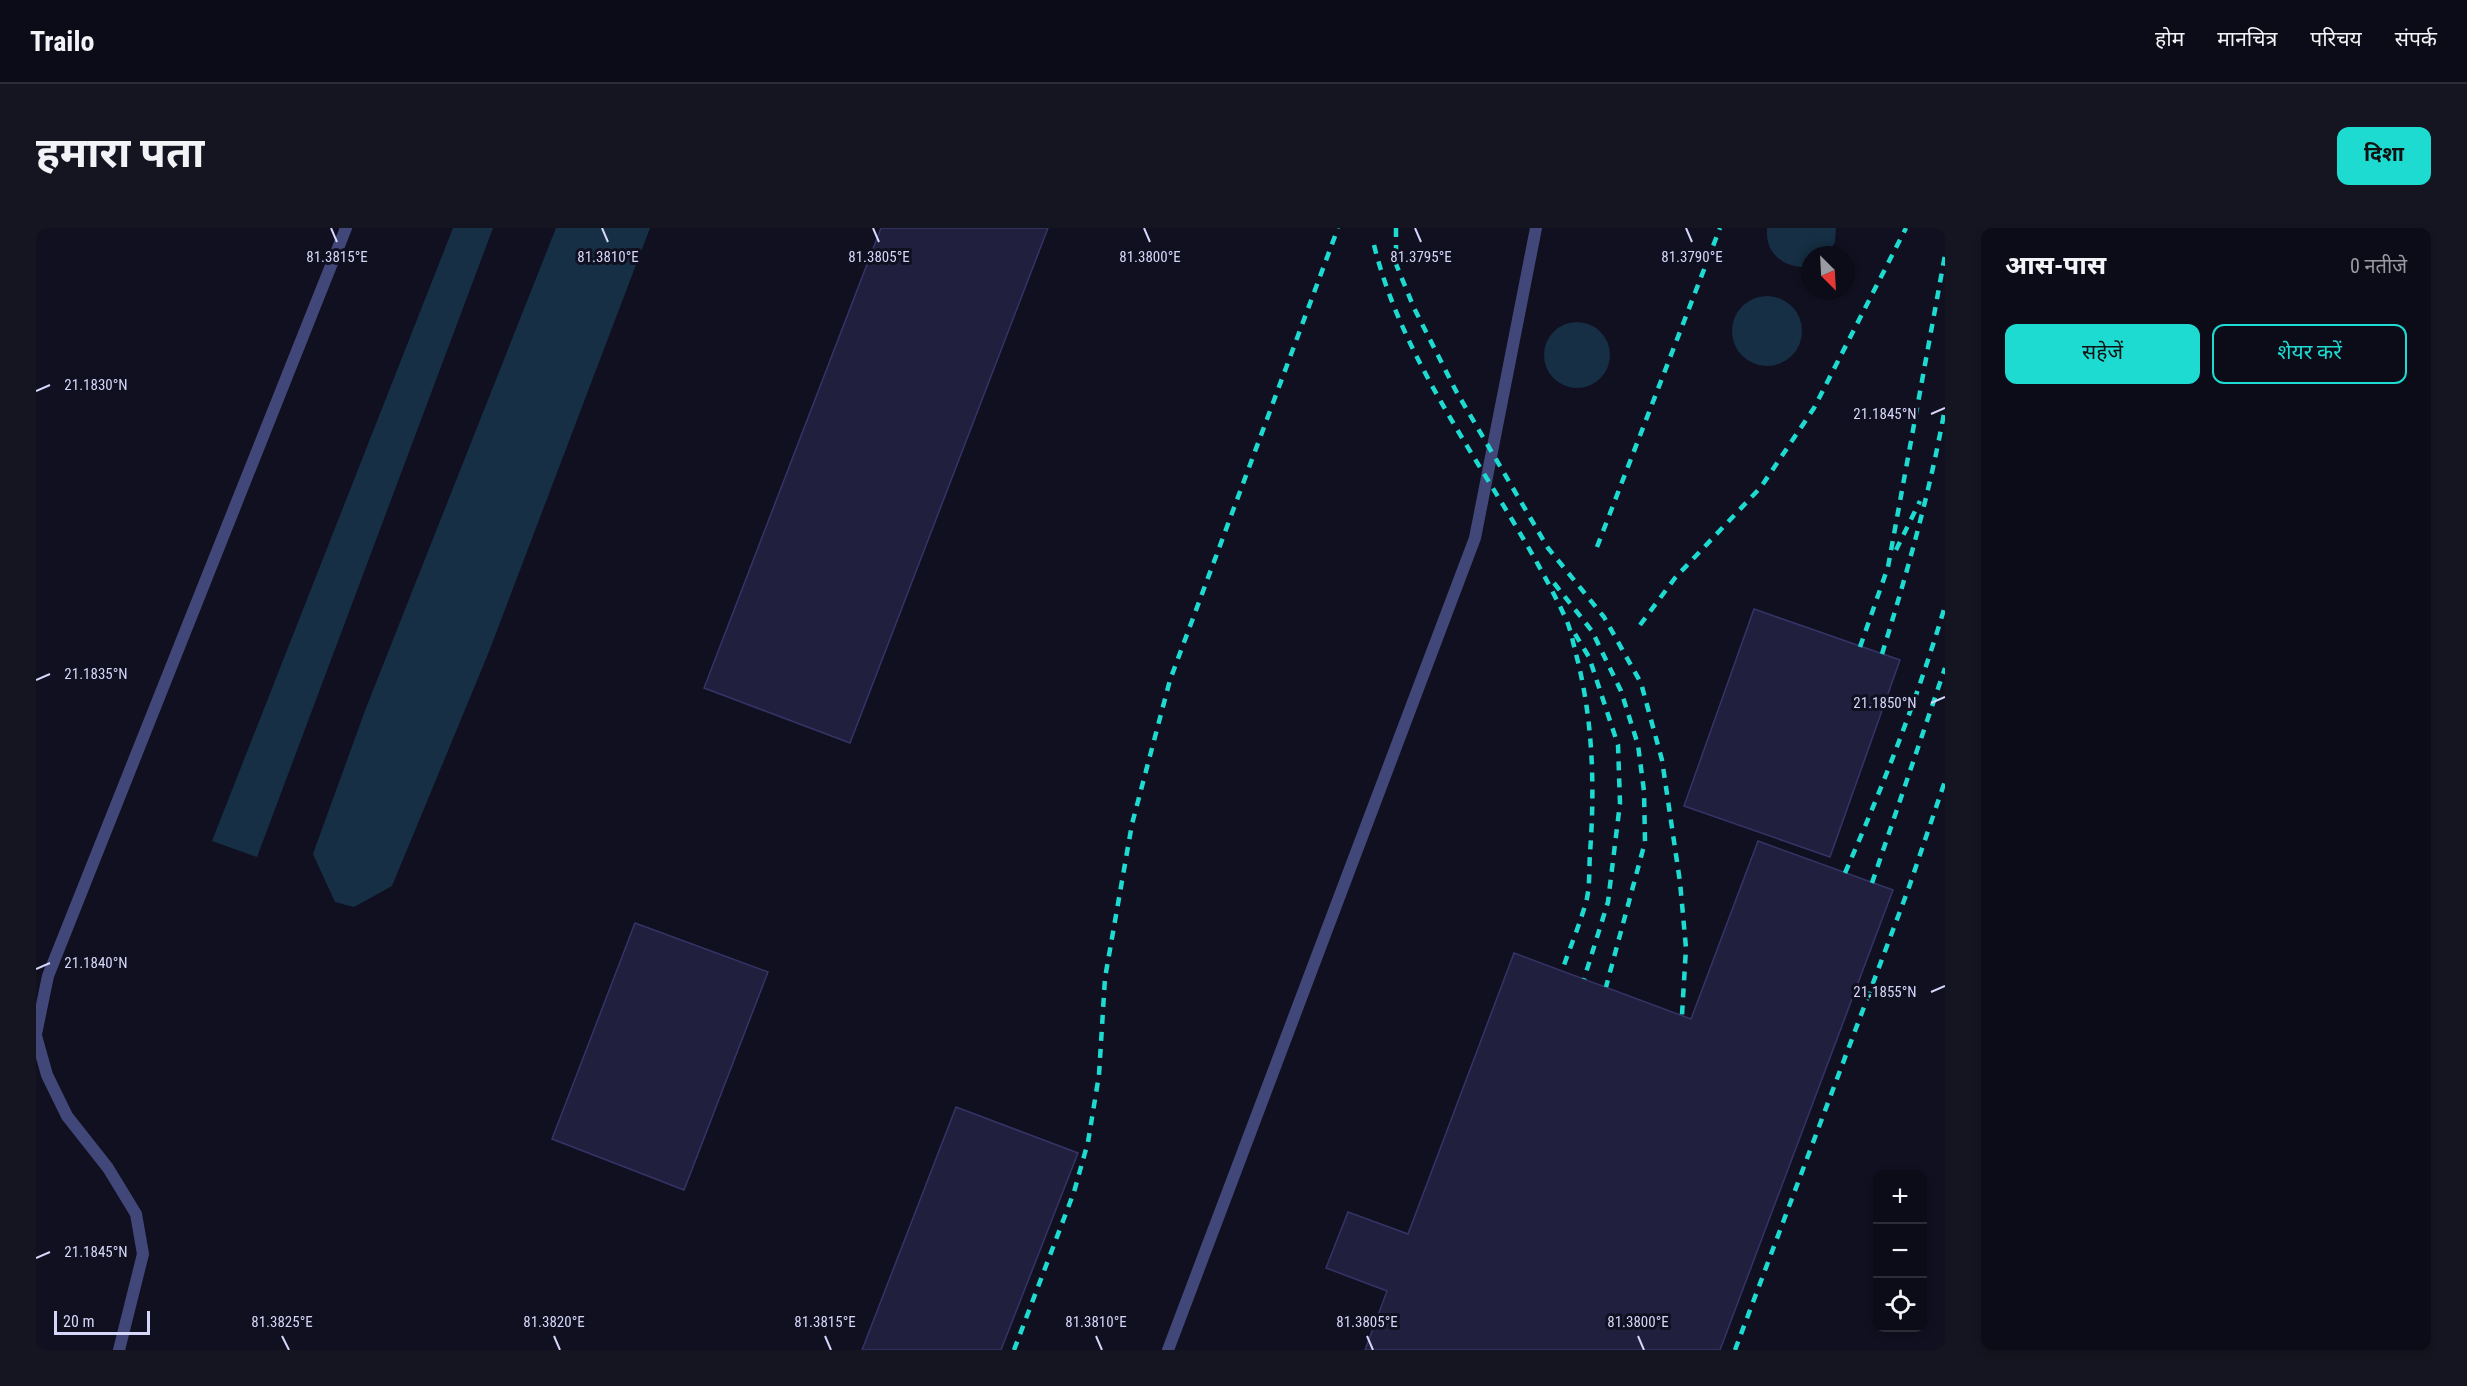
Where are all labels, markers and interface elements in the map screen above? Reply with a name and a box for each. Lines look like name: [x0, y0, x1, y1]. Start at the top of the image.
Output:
text: Trailo: [30, 25, 94, 58]
text: होम: [2155, 27, 2184, 51]
text: मानचित्र: [2217, 27, 2277, 51]
text: परिचय: [2310, 27, 2362, 51]
text: संपर्क: [2395, 27, 2437, 51]
button: दिशा: [2337, 127, 2431, 185]
text: हमारा पता: [36, 128, 204, 177]
north arrow: [1801, 246, 1855, 300]
text: 81.3815°E: [306, 248, 368, 266]
text: 81.3810°E: [577, 248, 639, 266]
text: 81.3805°E: [848, 248, 910, 266]
text: 81.3800°E: [1119, 248, 1181, 266]
text: 81.3795°E: [1390, 248, 1452, 266]
text: 81.3790°E: [1661, 248, 1723, 266]
text: आस-पास: [2005, 250, 2106, 280]
text: 0 नतीजे: [2350, 254, 2407, 278]
button: सहेजें: [2005, 324, 2200, 384]
button: शेयर करें: [2212, 324, 2407, 384]
text: 21.1830°N: [64, 376, 128, 394]
text: 21.1845°N: [1853, 405, 1917, 423]
text: 21.1835°N: [64, 665, 128, 683]
text: 21.1850°N: [1853, 694, 1917, 712]
text: 21.1840°N: [64, 954, 128, 972]
text: 21.1855°N: [1853, 983, 1917, 1001]
map controls: [1873, 1170, 1927, 1332]
button: +: [1873, 1170, 1927, 1224]
button: −: [1873, 1224, 1927, 1278]
text: 21.1845°N: [64, 1243, 128, 1261]
button: locate: [1873, 1278, 1927, 1332]
scale bar: [54, 1308, 150, 1336]
text: 20 m: [63, 1312, 95, 1331]
text: 81.3825°E: [251, 1313, 313, 1331]
text: 81.3820°E: [523, 1313, 585, 1331]
text: 81.3815°E: [794, 1313, 856, 1331]
text: 81.3810°E: [1065, 1313, 1127, 1331]
text: 81.3805°E: [1336, 1313, 1398, 1331]
text: 81.3800°E: [1607, 1313, 1669, 1331]

